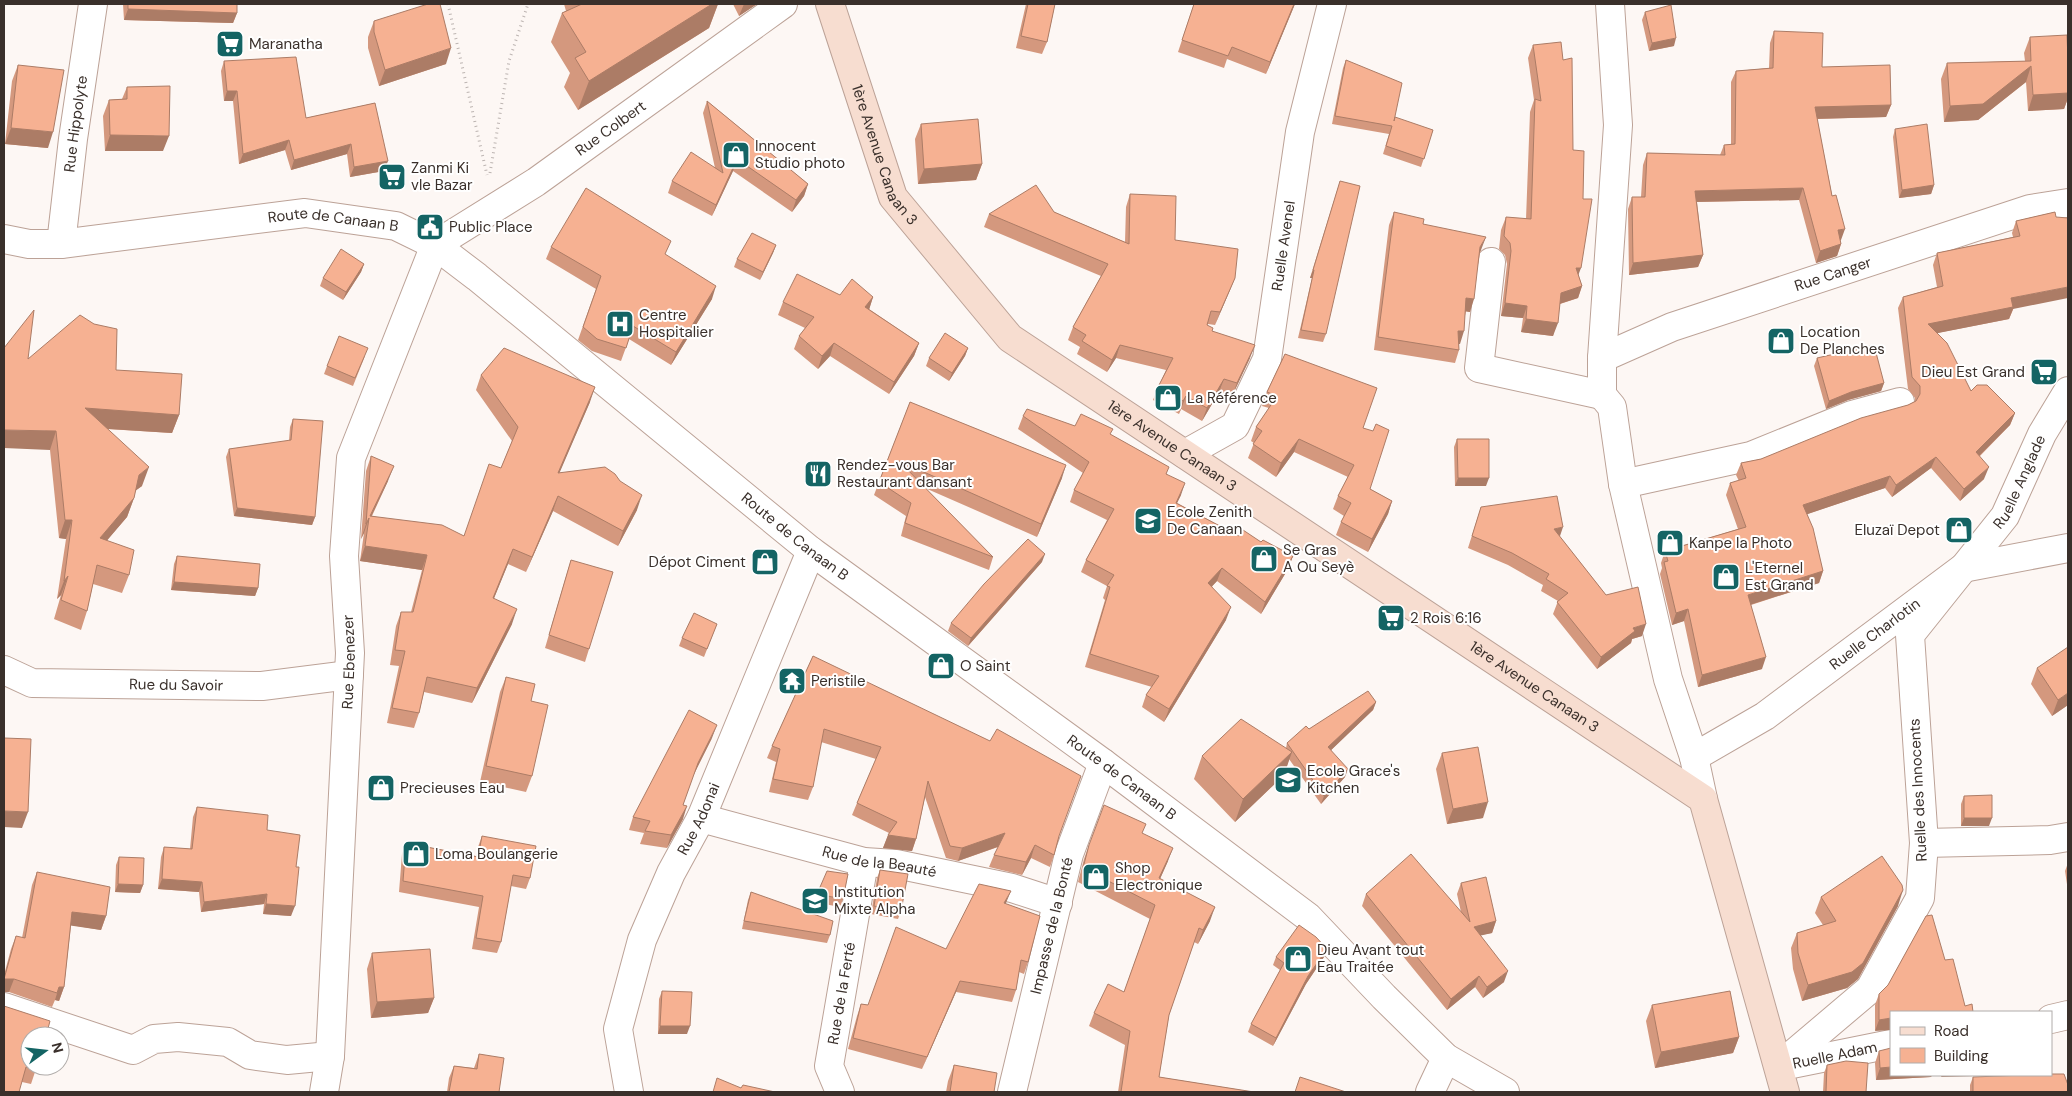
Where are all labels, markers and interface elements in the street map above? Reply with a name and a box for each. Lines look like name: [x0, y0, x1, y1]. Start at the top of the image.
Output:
supermarket icon: Maranatha: [215, 29, 245, 59]
place label: Maranatha: [249, 34, 323, 54]
street label: Rue Hippolyte: [59, 74, 92, 173]
street label: 1ère Avenue Canaan 3: [847, 82, 922, 229]
street label: Rue Colbert: [571, 96, 650, 160]
place label: Innocent Studio photo: [755, 136, 845, 173]
shop icon: Innocent Studio photo: [721, 140, 751, 170]
place label: Zanmi Ki vle Bazar: [411, 158, 473, 195]
supermarket icon: Zanmi Ki vle Bazar: [377, 162, 407, 192]
street label: Ruelle Avenel: [1267, 199, 1300, 292]
street label: Route de Canaan B: [267, 203, 400, 236]
public building icon: Public Place: [415, 212, 445, 242]
place label: Public Place: [449, 217, 533, 237]
street label: Rue Canger: [1792, 252, 1874, 296]
place label: Centre Hospitalier: [639, 305, 714, 342]
hospital icon: Centre Hospitalier: [605, 309, 635, 339]
place label: Location De Planches: [1800, 322, 1885, 359]
shop icon: Location De Planches: [1766, 326, 1796, 356]
supermarket icon: Dieu Est Grand: [2029, 357, 2059, 387]
place label: Dieu Est Grand: [1921, 362, 2025, 382]
shop icon: La Référence: [1153, 383, 1183, 413]
place label: La Référence: [1187, 388, 1277, 408]
street label: 1ère Avenue Canaan 3: [1104, 396, 1241, 496]
street label: Ruelle Anglade: [1989, 432, 2050, 533]
place label: Rendez-vous Bar Restaurant dansant: [837, 455, 972, 492]
restaurant icon: Rendez-vous Bar Restaurant dansant: [803, 459, 833, 489]
street label: Route de Canaan B: [737, 488, 853, 585]
place label: Ecole Zenith De Canaan: [1167, 502, 1252, 539]
school or university icon: Ecole Zenith De Canaan: [1133, 506, 1163, 536]
shop icon: Eluzaï Depot: [1944, 515, 1974, 545]
place label: Eluzaï Depot: [1855, 520, 1940, 540]
shop icon: Kanpe la Photo: [1655, 528, 1685, 558]
place label: Kanpe la Photo: [1689, 533, 1792, 553]
place label: Se Gras A Ou Seyè: [1283, 540, 1354, 577]
shop icon: Se Gras A Ou Seyè: [1249, 544, 1279, 574]
shop icon: Dépot Ciment: [750, 547, 780, 577]
place label: Dépot Ciment: [649, 552, 746, 572]
place label: L'Eternel Est Grand: [1745, 558, 1814, 595]
shop icon: L'Eternel Est Grand: [1711, 562, 1741, 592]
street label: Ruelle Charlotin: [1825, 593, 1924, 674]
supermarket icon: 2 Rois 6:16: [1376, 603, 1406, 633]
place label: 2 Rois 6:16: [1410, 608, 1482, 628]
street label: Rue Ebenezer: [337, 614, 360, 710]
street label: 1ère Avenue Canaan 3: [1466, 637, 1603, 737]
shop icon: O Saint: [926, 651, 956, 681]
place label: O Saint: [960, 656, 1011, 676]
temple icon: Peristile: [777, 666, 807, 696]
place label: Peristile: [811, 671, 865, 691]
street label: Rue du Savoir: [129, 674, 224, 695]
street label: Ruelle des Innocents: [1904, 718, 1932, 862]
street label: Route de Canaan B: [1063, 730, 1181, 825]
place label: Ecole Grace's Kitchen: [1307, 761, 1400, 798]
school or university icon: Ecole Grace's Kitchen: [1273, 765, 1303, 795]
shop icon: Precieuses Eau: [366, 773, 396, 803]
place label: Precieuses Eau: [400, 778, 505, 798]
street label: Rue Adonai: [673, 780, 724, 859]
shop icon: Loma Boulangerie: [401, 839, 431, 869]
street label: Rue de la Beauté: [820, 841, 938, 882]
place label: Loma Boulangerie: [435, 844, 558, 864]
street label: Impasse de la Bonté: [1026, 855, 1078, 996]
place label: Shop Electronique: [1115, 858, 1202, 895]
shop icon: Shop Electronique: [1081, 862, 1111, 892]
place label: Institution Mixte Alpha: [834, 882, 915, 919]
school or university icon: Institution Mixte Alpha: [800, 886, 830, 916]
place label: Dieu Avant tout Eau Traitée: [1317, 940, 1425, 977]
street label: Rue de la Ferté: [823, 941, 860, 1046]
shop icon: Dieu Avant tout Eau Traitée: [1283, 944, 1313, 974]
legend: [1890, 1011, 2052, 1076]
text: Road: [1934, 1021, 1969, 1041]
north arrow: [20, 1026, 70, 1076]
street label: Ruelle Adam: [1791, 1037, 1879, 1074]
text: N: [48, 1040, 68, 1055]
text: Building: [1934, 1046, 1989, 1066]

